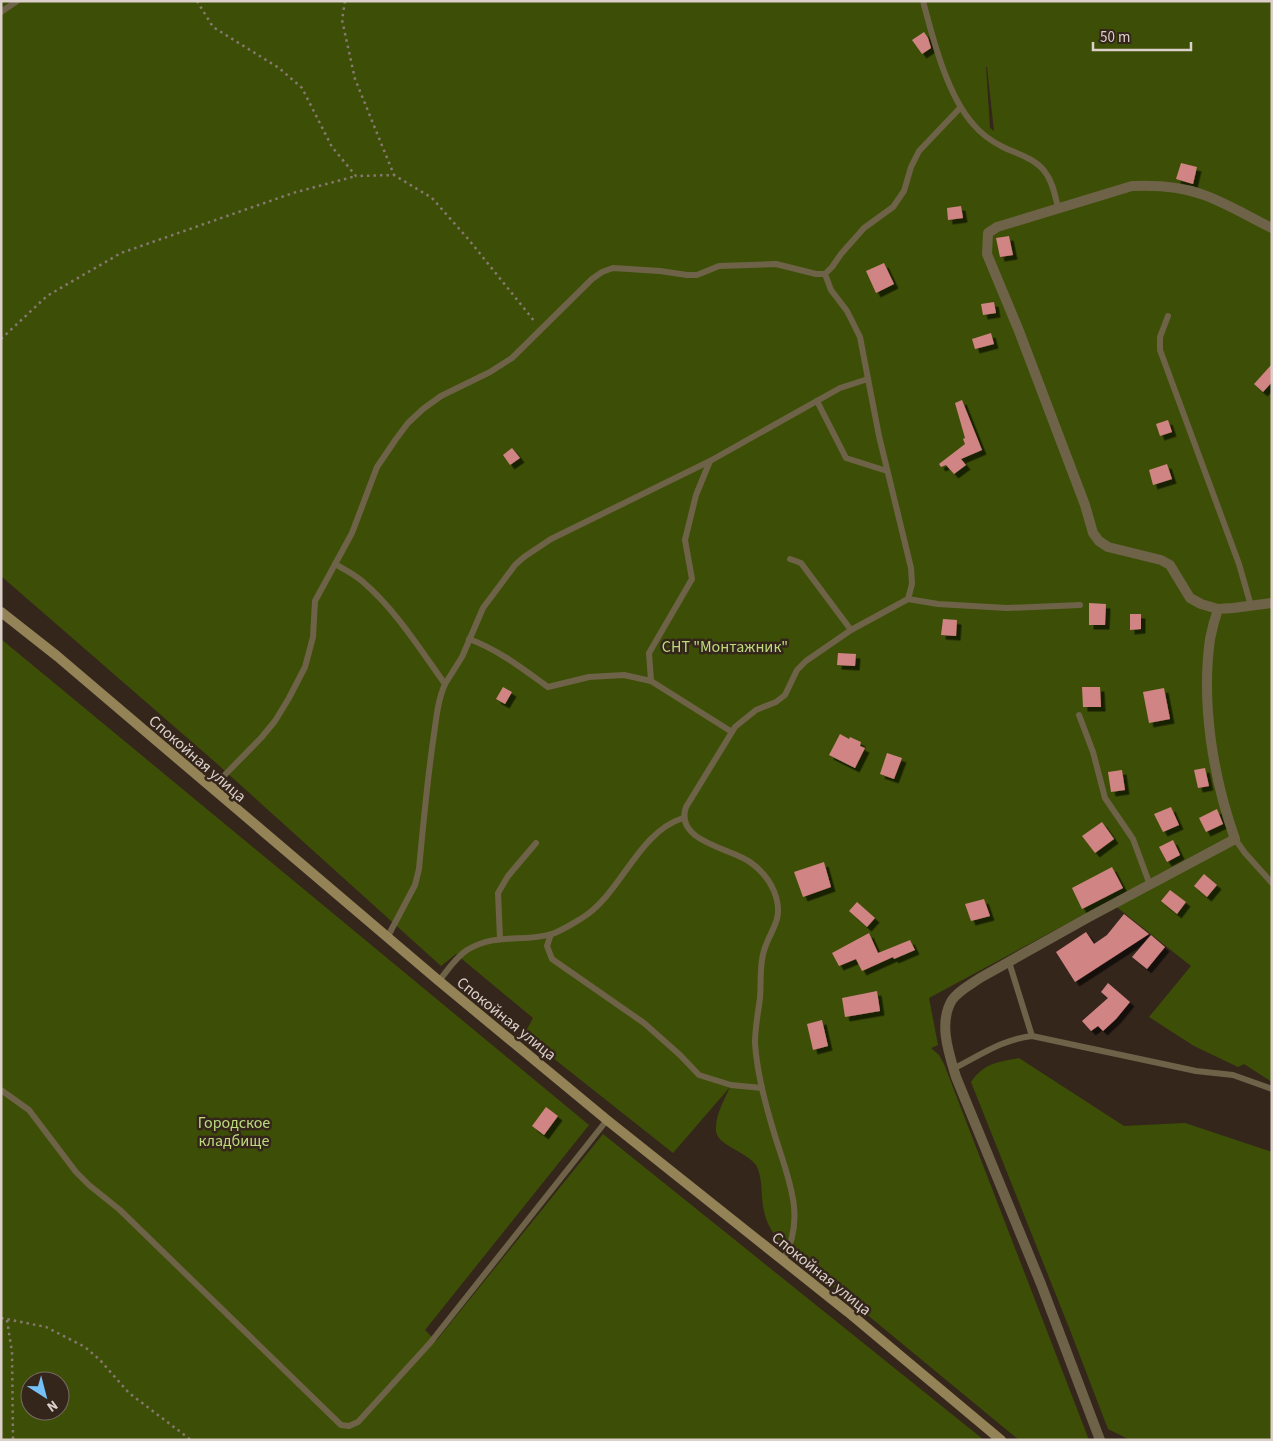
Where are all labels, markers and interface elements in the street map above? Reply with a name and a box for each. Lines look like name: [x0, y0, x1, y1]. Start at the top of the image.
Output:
scale bar: [1093, 20, 1190, 52]
text: 50 m: [1100, 27, 1130, 48]
park label: СНТ "Монтажник": [662, 636, 788, 658]
street label: Спокойная улица: [144, 710, 251, 807]
street label: Спокойная улица: [452, 972, 561, 1066]
park label: Городское кладбище: [198, 1112, 270, 1152]
street label: Спокойная улица: [767, 1227, 876, 1321]
north arrow: [20, 1371, 70, 1421]
text: N: [42, 1395, 62, 1417]

